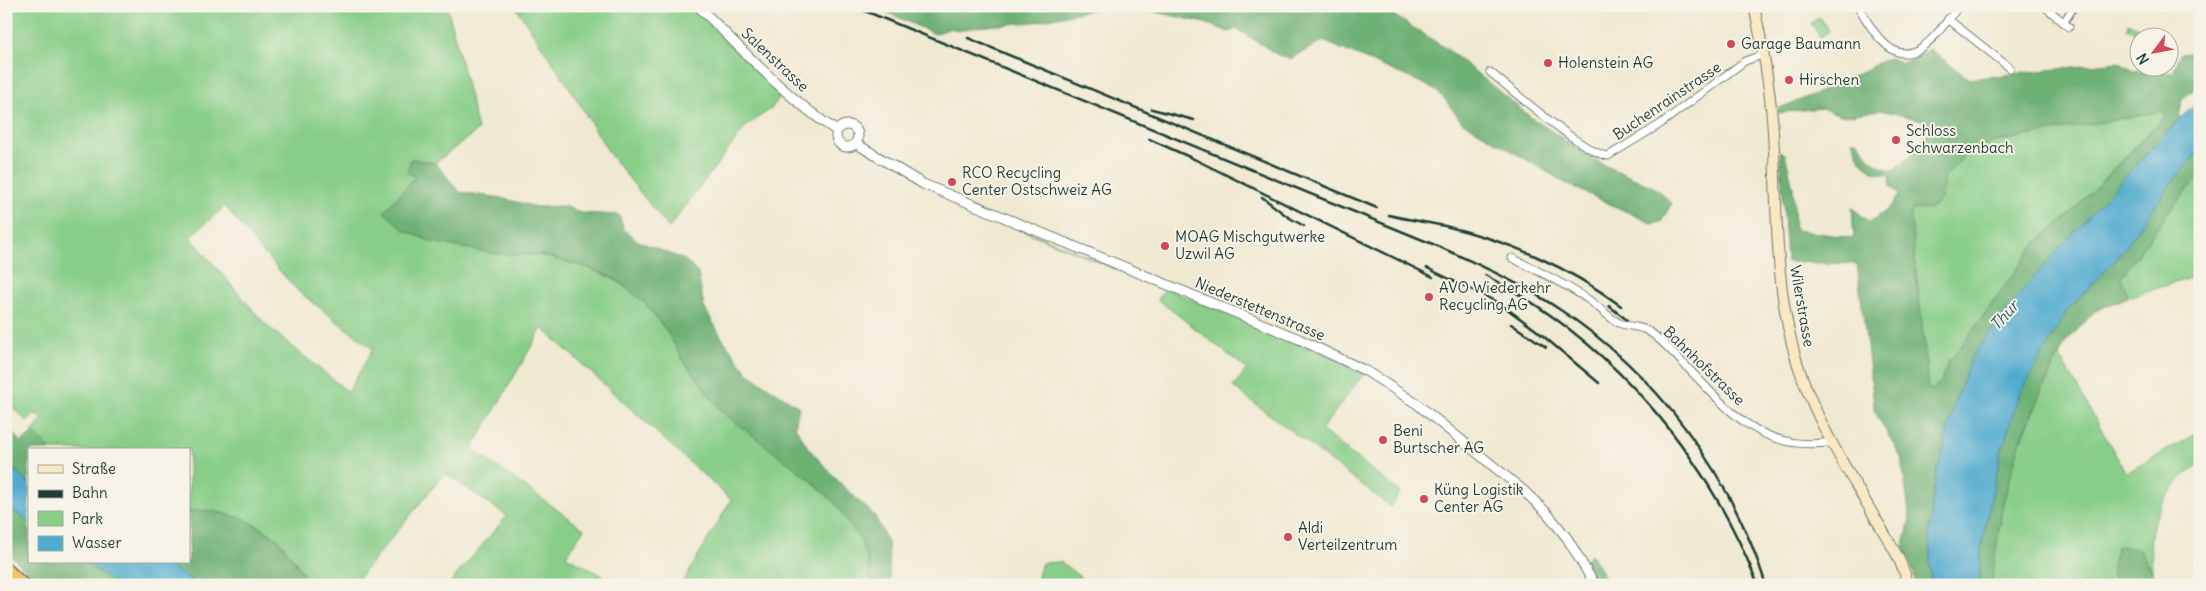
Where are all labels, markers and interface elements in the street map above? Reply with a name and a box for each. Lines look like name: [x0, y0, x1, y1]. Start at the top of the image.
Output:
street label: Salenstrasse: [738, 24, 813, 96]
north arrow: [2128, 28, 2178, 78]
place label: Garage Baumann: [1741, 34, 1861, 53]
marker: Garage Baumann: [1725, 38, 1737, 50]
text: N: [2133, 50, 2153, 68]
place label: Holenstein AG: [1558, 53, 1653, 72]
marker: Holenstein AG: [1542, 57, 1554, 69]
street label: Buchenrainstrasse: [1609, 57, 1724, 144]
place label: Hirschen: [1799, 70, 1859, 89]
marker: Hirschen: [1783, 74, 1795, 86]
place label: Schloss Schwarzenbach: [1906, 121, 2014, 157]
marker: Schloss Schwarzenbach: [1890, 134, 1902, 146]
place label: RCO Recycling Center Ostschweiz AG: [962, 163, 1112, 199]
marker: RCO Recycling Center Ostschweiz AG: [946, 176, 958, 188]
place label: MOAG Mischgutwerke Uzwil AG: [1175, 227, 1325, 263]
marker: MOAG Mischgutwerke Uzwil AG: [1159, 240, 1171, 252]
street label: Wilerstrasse: [1786, 264, 1819, 348]
street label: Niederstettenstrasse: [1192, 273, 1328, 345]
place label: AVO Wiederkehr Recycling AG: [1439, 278, 1551, 314]
marker: AVO Wiederkehr Recycling AG: [1423, 291, 1435, 303]
water label: Thur: [1985, 294, 2024, 334]
street label: Bahnhofstrasse: [1660, 322, 1749, 409]
place label: Beni Burtscher AG: [1393, 421, 1484, 457]
marker: Beni Burtscher AG: [1377, 434, 1389, 446]
legend: [28, 448, 190, 564]
text: Straße: [72, 459, 116, 478]
place label: Küng Logistik Center AG: [1434, 480, 1524, 516]
text: Bahn: [72, 483, 108, 502]
marker: Küng Logistik Center AG: [1418, 493, 1430, 505]
text: Park: [72, 509, 103, 528]
place label: Aldi Verteilzentrum: [1298, 518, 1397, 554]
marker: Aldi Verteilzentrum: [1282, 531, 1294, 543]
text: Wasser: [72, 533, 122, 552]

